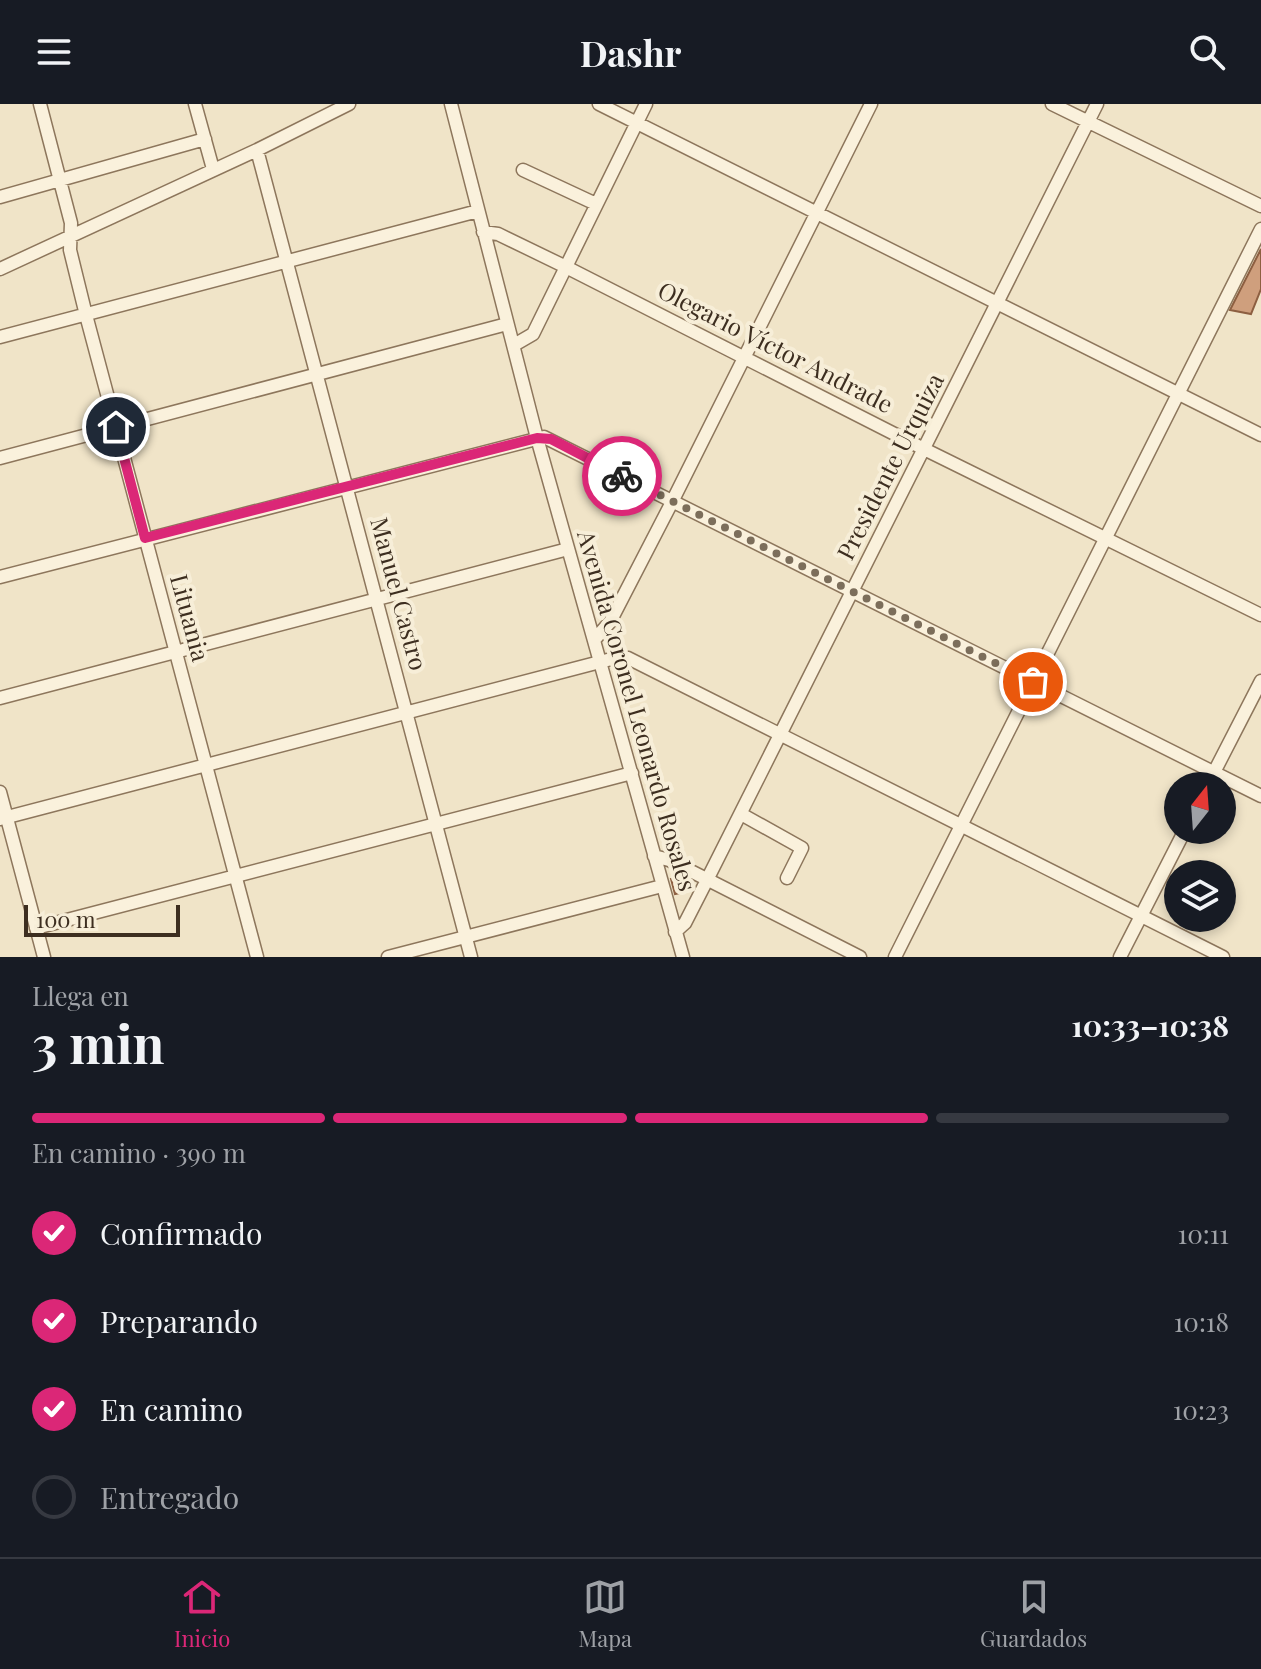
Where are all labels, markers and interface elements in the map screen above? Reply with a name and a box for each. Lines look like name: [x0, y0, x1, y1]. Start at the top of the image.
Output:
text: Dashr: [580, 28, 681, 76]
icon: menu: [32, 30, 76, 74]
icon: search: [1185, 30, 1229, 74]
street label: Olegario Víctor Andrade: [653, 273, 899, 419]
street label: Presidente Urquiza: [828, 367, 950, 565]
pin: [82, 393, 150, 461]
icon: home: [94, 405, 138, 449]
courier: [582, 436, 662, 516]
icon: bike: [600, 454, 644, 498]
street label: Manuel Castro: [364, 513, 436, 673]
street label: Avenida Coronel Leonardo Rosales: [571, 525, 705, 895]
street label: Lituania: [164, 570, 218, 665]
pin: [999, 648, 1067, 716]
icon: bag: [1011, 660, 1055, 704]
north arrow: [1164, 772, 1236, 844]
map controls: [1164, 772, 1236, 932]
button: layers: [1164, 860, 1236, 932]
scale bar: [24, 901, 180, 937]
text: 100 m: [36, 904, 96, 934]
text: Llega en: [32, 978, 129, 1013]
text: 10:33–10:38: [1071, 1005, 1229, 1045]
text: 3 min: [32, 1008, 165, 1077]
text: En camino · 390 m: [32, 1135, 246, 1170]
icon: check: [32, 1211, 76, 1255]
text: Confirmado: [100, 1213, 262, 1253]
text: 10:11: [1178, 1216, 1229, 1251]
icon: check: [32, 1299, 76, 1343]
text: Preparando: [100, 1301, 258, 1341]
text: 10:18: [1174, 1304, 1229, 1339]
icon: check: [32, 1387, 76, 1431]
text: En camino: [100, 1389, 243, 1429]
text: 10:23: [1173, 1392, 1229, 1427]
text: Entregado: [100, 1477, 239, 1517]
tab: Inicio: [174, 1575, 230, 1653]
tab: Mapa: [578, 1575, 632, 1653]
tab: Guardados: [980, 1575, 1087, 1653]

